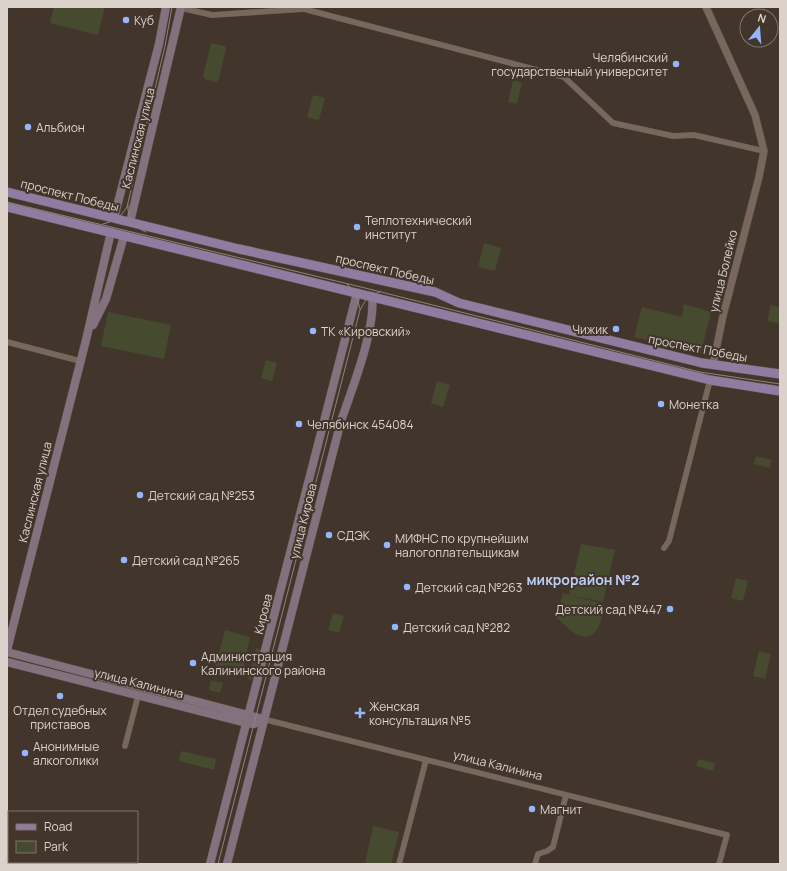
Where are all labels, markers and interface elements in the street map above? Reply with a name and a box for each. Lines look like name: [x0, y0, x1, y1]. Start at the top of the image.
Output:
north arrow: [739, 8, 779, 48]
text: N: [756, 10, 768, 26]
place label: Куб: [134, 12, 154, 29]
marker: Куб: [121, 15, 131, 25]
place label: Челябинский государственный университет: [491, 49, 668, 80]
marker: Челябинский государственный университет: [671, 59, 681, 69]
street label: Каслинская улица: [117, 86, 159, 190]
place label: Альбион: [36, 119, 85, 136]
marker: Альбион: [23, 122, 33, 132]
street label: проспект Победы: [19, 175, 121, 215]
place label: Теплотехнический институт: [365, 212, 472, 243]
marker: Теплотехнический институт: [352, 222, 362, 232]
street label: улица Болейко: [705, 228, 741, 314]
street label: проспект Победы: [334, 249, 436, 289]
place label: Чижик: [572, 321, 609, 338]
place label: ТК «Кировский»: [321, 323, 411, 340]
marker: Чижик: [611, 324, 621, 334]
marker: ТК «Кировский»: [308, 326, 318, 336]
street label: проспект Победы: [647, 330, 749, 366]
place label: Монетка: [669, 396, 719, 413]
marker: Монетка: [656, 399, 666, 409]
place label: Челябинск 454084: [307, 416, 414, 433]
marker: Челябинск 454084: [294, 419, 304, 429]
street label: Каслинская улица: [14, 440, 56, 544]
street label: улица Кирова: [285, 481, 321, 561]
place label: Детский сад №253: [148, 487, 255, 504]
marker: Детский сад №253: [135, 490, 145, 500]
place label: СДЭК: [337, 527, 371, 544]
marker: СДЭК: [324, 530, 334, 540]
place label: МИФНС по крупнейшим налогоплательщикам: [395, 530, 529, 561]
marker: МИФНС по крупнейшим налогоплательщикам: [382, 540, 392, 550]
place label: Детский сад №265: [132, 552, 240, 569]
marker: Детский сад №265: [119, 555, 129, 565]
district label: микрорайон №2: [526, 570, 640, 589]
place label: Детский сад №263: [415, 579, 522, 596]
marker: Детский сад №263: [402, 582, 412, 592]
street label: Кирова: [250, 592, 276, 636]
place label: Детский сад №447: [555, 601, 662, 618]
marker: Детский сад №447: [665, 604, 675, 614]
place label: Детский сад №282: [403, 619, 510, 636]
marker: Детский сад №282: [390, 622, 400, 632]
place label: Администрация Калининского района: [201, 648, 326, 679]
marker: Администрация Калининского района: [188, 658, 198, 668]
street label: улица Калинина: [93, 664, 185, 702]
marker: Отдел судебных приставов: [55, 691, 65, 701]
place label: Женская консультация №5: [369, 698, 471, 729]
place label: Отдел судебных приставов: [13, 702, 107, 733]
marker: Женская консультация №5: [354, 707, 366, 719]
place label: Анонимные алкоголики: [33, 738, 99, 769]
street label: улица Калинина: [452, 746, 544, 784]
marker: Анонимные алкоголики: [20, 748, 30, 758]
place label: Магнит: [540, 801, 582, 818]
marker: Магнит: [527, 804, 537, 814]
legend: [8, 811, 138, 863]
text: Road: [44, 818, 72, 835]
text: Park: [44, 838, 69, 855]

